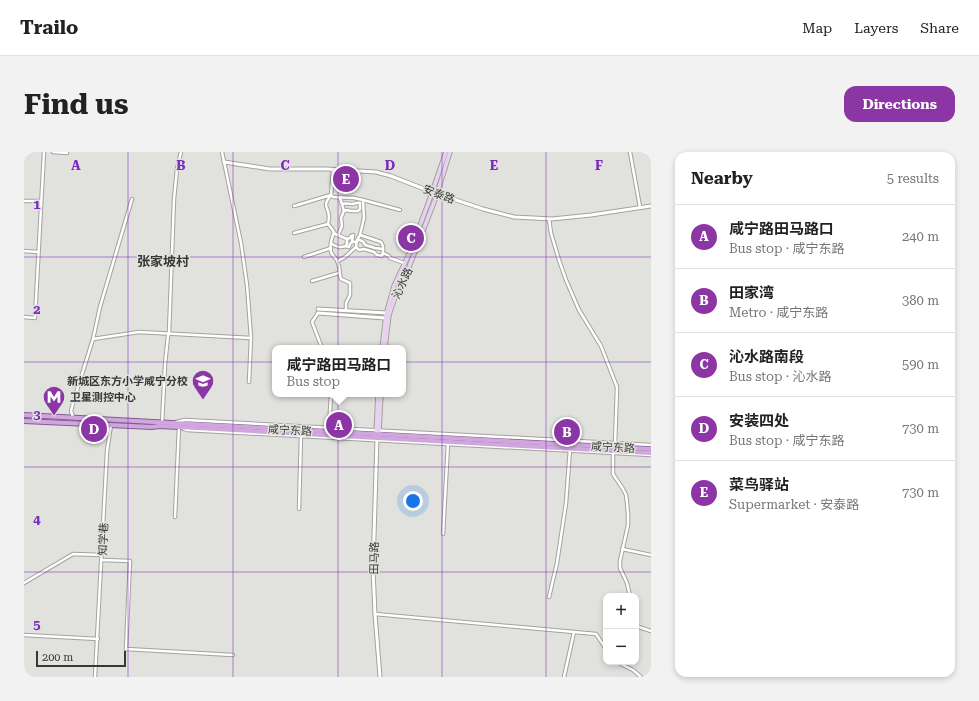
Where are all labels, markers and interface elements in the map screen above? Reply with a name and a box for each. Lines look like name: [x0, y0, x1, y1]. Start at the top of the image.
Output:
text: Trailo: [20, 16, 78, 39]
text: Map: [802, 20, 832, 36]
text: Layers: [854, 20, 898, 36]
text: Share: [920, 20, 959, 36]
button: Directions: [844, 86, 955, 122]
text: Find us: [24, 88, 128, 121]
text: A: [71, 158, 81, 173]
text: B: [176, 158, 186, 173]
text: C: [280, 158, 290, 173]
text: D: [385, 158, 395, 173]
text: E: [490, 158, 498, 173]
text: F: [595, 158, 603, 173]
pin: E: [333, 164, 359, 194]
text: Nearby: [691, 168, 753, 188]
text: 5 results: [887, 171, 939, 186]
street label: 安泰路: [421, 183, 457, 206]
text: 1: [33, 197, 41, 212]
text: 咸宁路田马路口: [729, 220, 834, 238]
pin: C: [398, 223, 424, 253]
text: A: [699, 229, 709, 244]
text: 240 m: [902, 229, 939, 244]
text: Bus stop · 咸宁东路: [729, 241, 844, 256]
district label: 张家坡村: [137, 254, 189, 269]
street label: 沁水路: [390, 266, 415, 301]
text: 田家湾: [729, 284, 774, 302]
text: B: [699, 293, 709, 308]
text: 380 m: [902, 293, 939, 308]
text: 2: [33, 302, 41, 317]
text: Metro · 咸宁东路: [729, 305, 828, 320]
popup: [272, 345, 406, 397]
text: 沁水路南段: [729, 348, 804, 366]
text: 咸宁路田马路口: [286, 356, 392, 374]
text: C: [699, 357, 709, 372]
text: 590 m: [902, 357, 939, 372]
school or university icon: 新城区东方小学咸宁分校: [190, 368, 216, 401]
text: Bus stop · 沁水路: [729, 369, 831, 384]
text: Bus stop: [286, 374, 340, 389]
place label: 新城区东方小学咸宁分校: [67, 375, 188, 388]
metro station icon: 卫星测控中心: [41, 384, 67, 417]
place label: 卫星测控中心: [70, 391, 136, 404]
text: 3: [33, 407, 41, 422]
pin: A: [326, 410, 352, 440]
text: 安装四处: [729, 412, 789, 430]
pin: D: [81, 414, 107, 444]
pin: B: [554, 417, 580, 447]
text: D: [699, 421, 709, 436]
text: 730 m: [902, 421, 939, 436]
street label: 咸宁东路: [268, 423, 312, 438]
text: Bus stop · 咸宁东路: [729, 433, 844, 448]
street label: 咸宁东路: [591, 440, 635, 455]
text: 菜鸟驿站: [729, 476, 789, 494]
text: E: [700, 485, 708, 500]
text: 730 m: [902, 485, 939, 500]
your location: [403, 491, 423, 511]
text: Supermarket · 安泰路: [729, 497, 859, 512]
text: 4: [33, 512, 41, 527]
street label: 知学巷: [96, 522, 111, 556]
street label: 田马路: [368, 541, 381, 575]
map controls: [603, 593, 639, 665]
button: +: [603, 593, 639, 629]
text: 5: [33, 617, 41, 632]
button: −: [603, 629, 639, 665]
scale bar: [36, 649, 126, 668]
text: 200 m: [42, 651, 73, 664]

